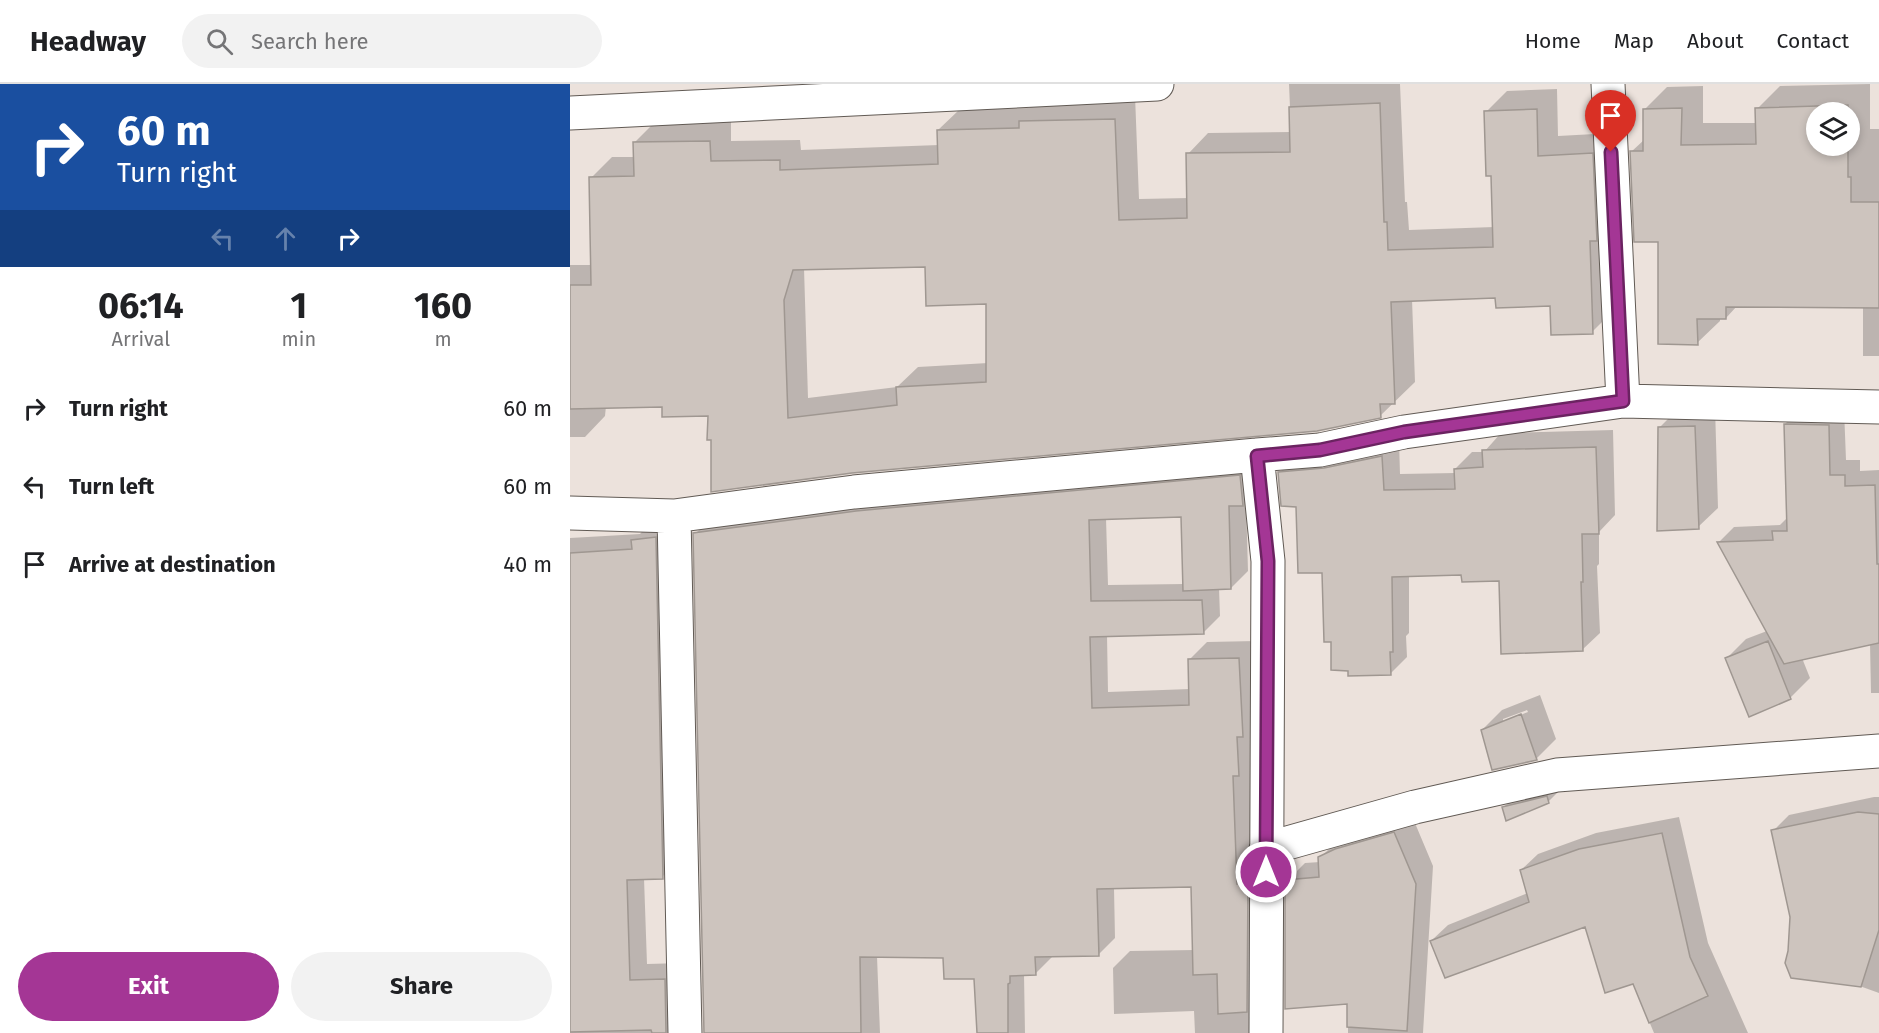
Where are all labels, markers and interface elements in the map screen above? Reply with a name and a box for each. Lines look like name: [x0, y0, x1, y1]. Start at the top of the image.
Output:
search box: [182, 14, 602, 68]
text: Headway: [30, 25, 146, 58]
icon: search: [203, 25, 236, 58]
text: Search here: [251, 28, 369, 55]
text: Home: [1525, 28, 1581, 54]
text: Map: [1614, 28, 1654, 54]
text: About: [1687, 28, 1744, 54]
text: Contact: [1777, 28, 1849, 54]
pin: [1585, 90, 1636, 152]
icon: arrive: [1594, 99, 1627, 132]
map controls: [1806, 102, 1860, 156]
button: layers: [1806, 102, 1860, 156]
text: 60 m: [117, 106, 211, 156]
icon: right: [18, 108, 96, 186]
text: Turn right: [117, 157, 237, 189]
icon: left: [206, 222, 239, 255]
icon: ahead: [269, 222, 302, 255]
icon: right: [332, 222, 365, 255]
text: 06:14: [98, 284, 184, 328]
text: 1: [291, 284, 307, 328]
text: 160: [414, 284, 472, 328]
text: Arrival: [112, 327, 170, 351]
text: min: [282, 327, 316, 351]
text: m: [434, 327, 452, 351]
icon: right: [18, 392, 51, 425]
text: Turn right: [69, 395, 168, 422]
text: 60 m: [503, 395, 552, 422]
icon: left: [18, 470, 51, 503]
text: Turn left: [69, 473, 154, 500]
text: 60 m: [503, 473, 552, 500]
icon: arrive: [18, 548, 51, 581]
text: Arrive at destination: [69, 551, 276, 578]
text: 40 m: [503, 551, 552, 578]
position arrow: [1234, 840, 1298, 904]
button: Exit: [18, 952, 279, 1021]
button: Share: [291, 952, 552, 1021]

